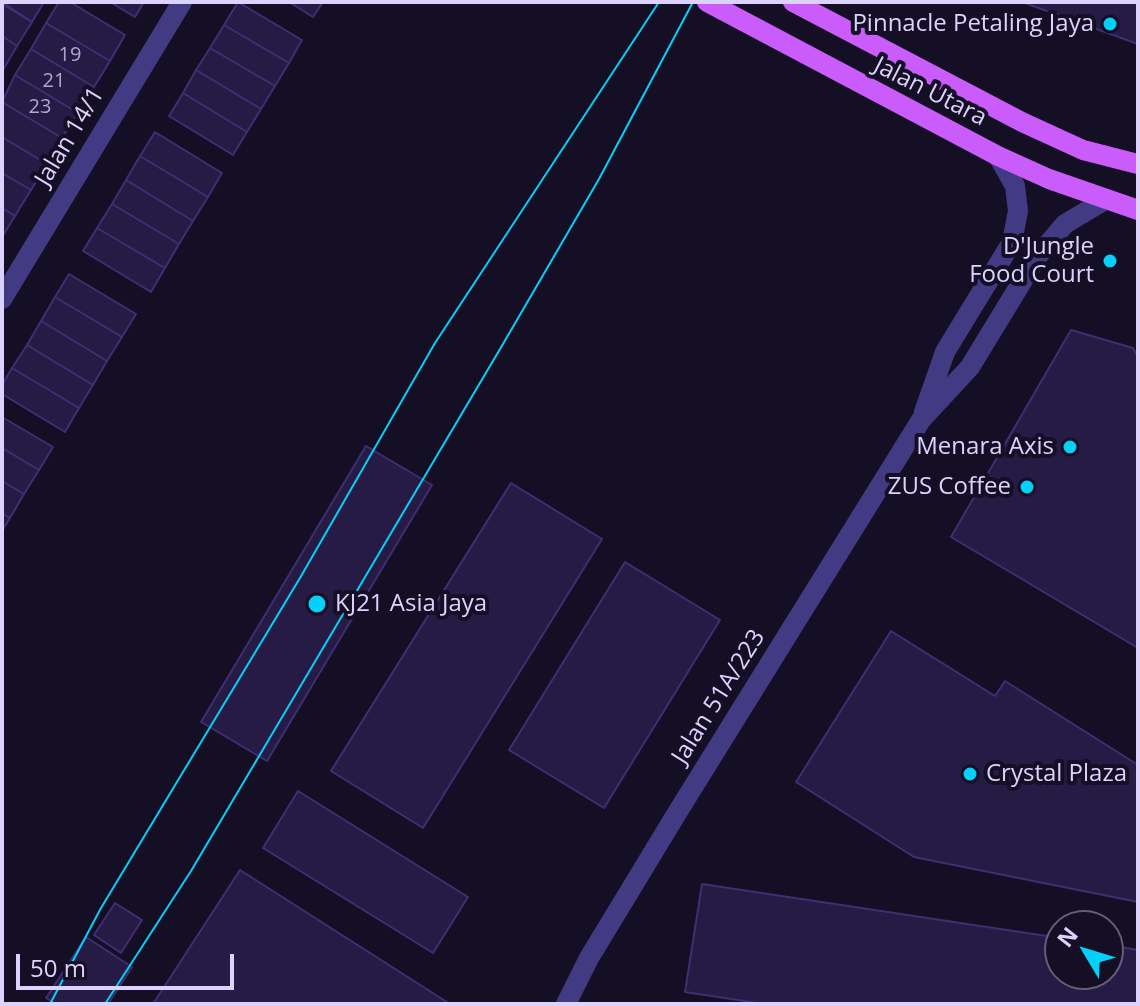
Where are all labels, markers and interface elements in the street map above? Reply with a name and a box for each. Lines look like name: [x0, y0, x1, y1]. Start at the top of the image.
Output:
place label: Pinnacle Petaling Jaya: [852, 10, 1094, 38]
marker: Pinnacle Petaling Jaya: [1101, 15, 1119, 33]
house number: 19: [59, 43, 81, 67]
street label: Jalan Utara: [869, 51, 991, 133]
house number: 21: [43, 69, 65, 93]
street label: Jalan 14/1: [29, 82, 111, 192]
house number: 23: [29, 95, 51, 119]
place label: D'Jungle Food Court: [969, 233, 1094, 289]
marker: D'Jungle Food Court: [1101, 252, 1119, 270]
place label: Menara Axis: [916, 433, 1054, 461]
marker: Menara Axis: [1061, 438, 1079, 456]
place label: ZUS Coffee: [888, 473, 1011, 501]
marker: ZUS Coffee: [1018, 478, 1036, 496]
place label: KJ21 Asia Jaya: [335, 590, 487, 618]
marker: KJ21 Asia Jaya: [306, 593, 328, 615]
street label: Jalan 51A/223: [666, 625, 772, 769]
place label: Crystal Plaza: [986, 760, 1127, 788]
marker: Crystal Plaza: [961, 765, 979, 783]
north arrow: [1044, 910, 1124, 990]
text: N: [1049, 920, 1084, 953]
scale bar: [20, 938, 238, 988]
text: 50 m: [30, 951, 86, 984]

